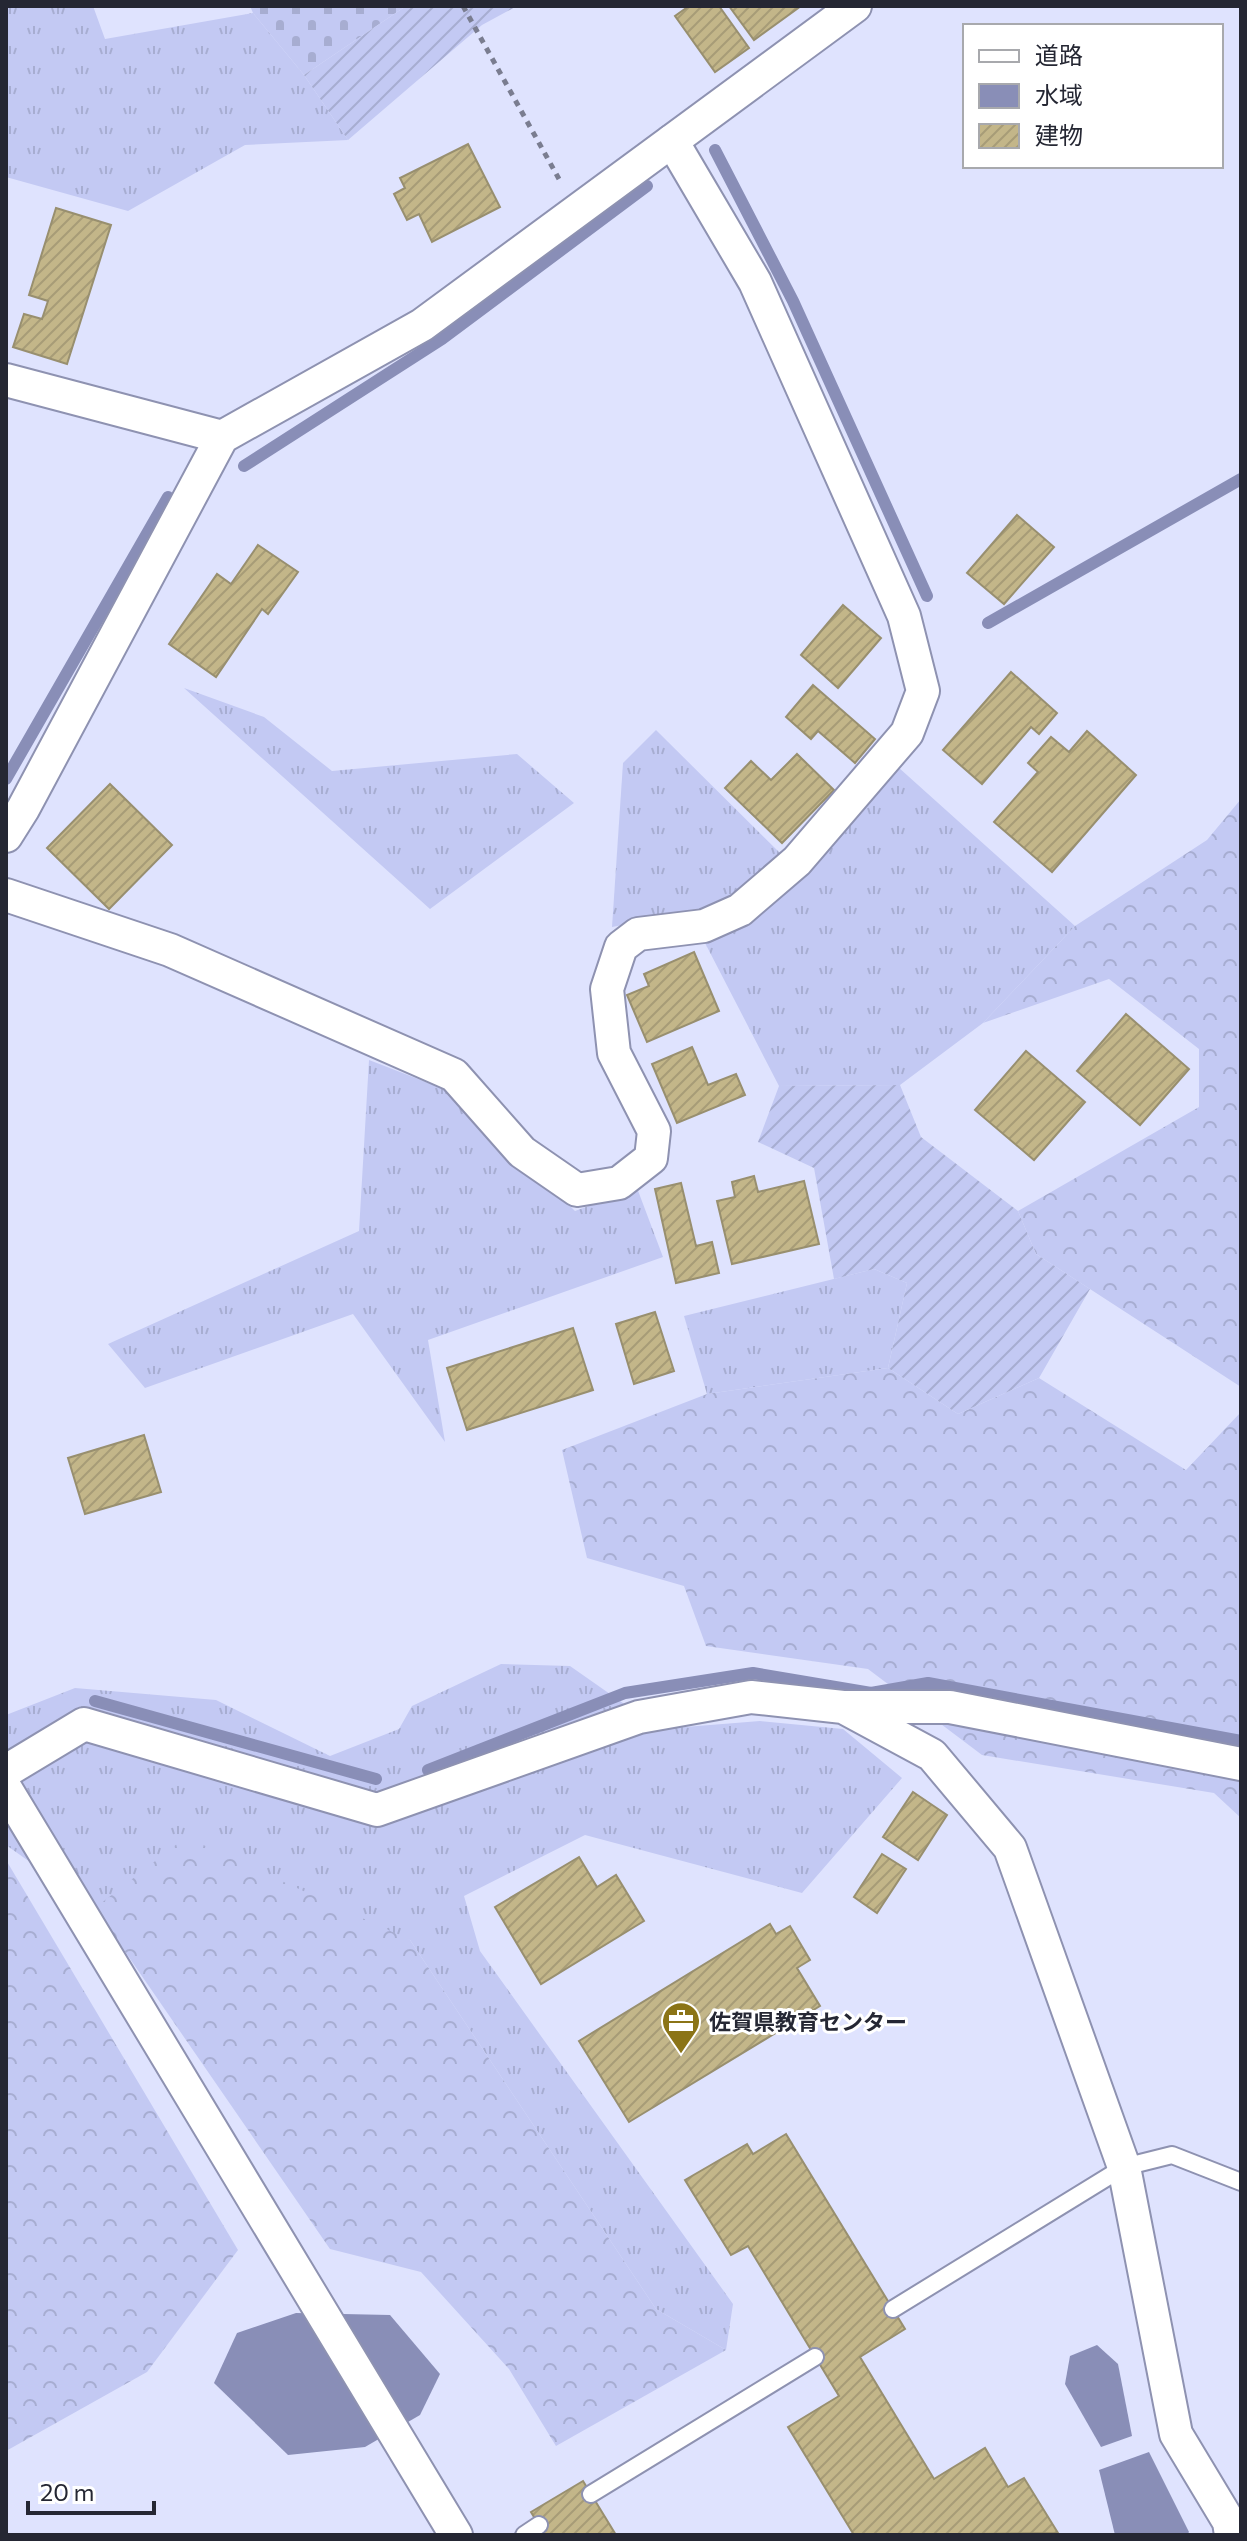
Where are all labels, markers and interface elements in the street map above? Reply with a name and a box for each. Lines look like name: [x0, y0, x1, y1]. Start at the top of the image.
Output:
legend: [963, 24, 1223, 168]
text: 道路: [1035, 40, 1083, 69]
text: 水域: [1035, 80, 1083, 109]
text: 建物: [1035, 120, 1083, 149]
office icon: 佐賀県教育センター: [660, 2000, 702, 2055]
place label: 佐賀県教育センター: [709, 2008, 907, 2035]
scale bar: [28, 2465, 154, 2515]
text: 20 m: [40, 2477, 94, 2506]

